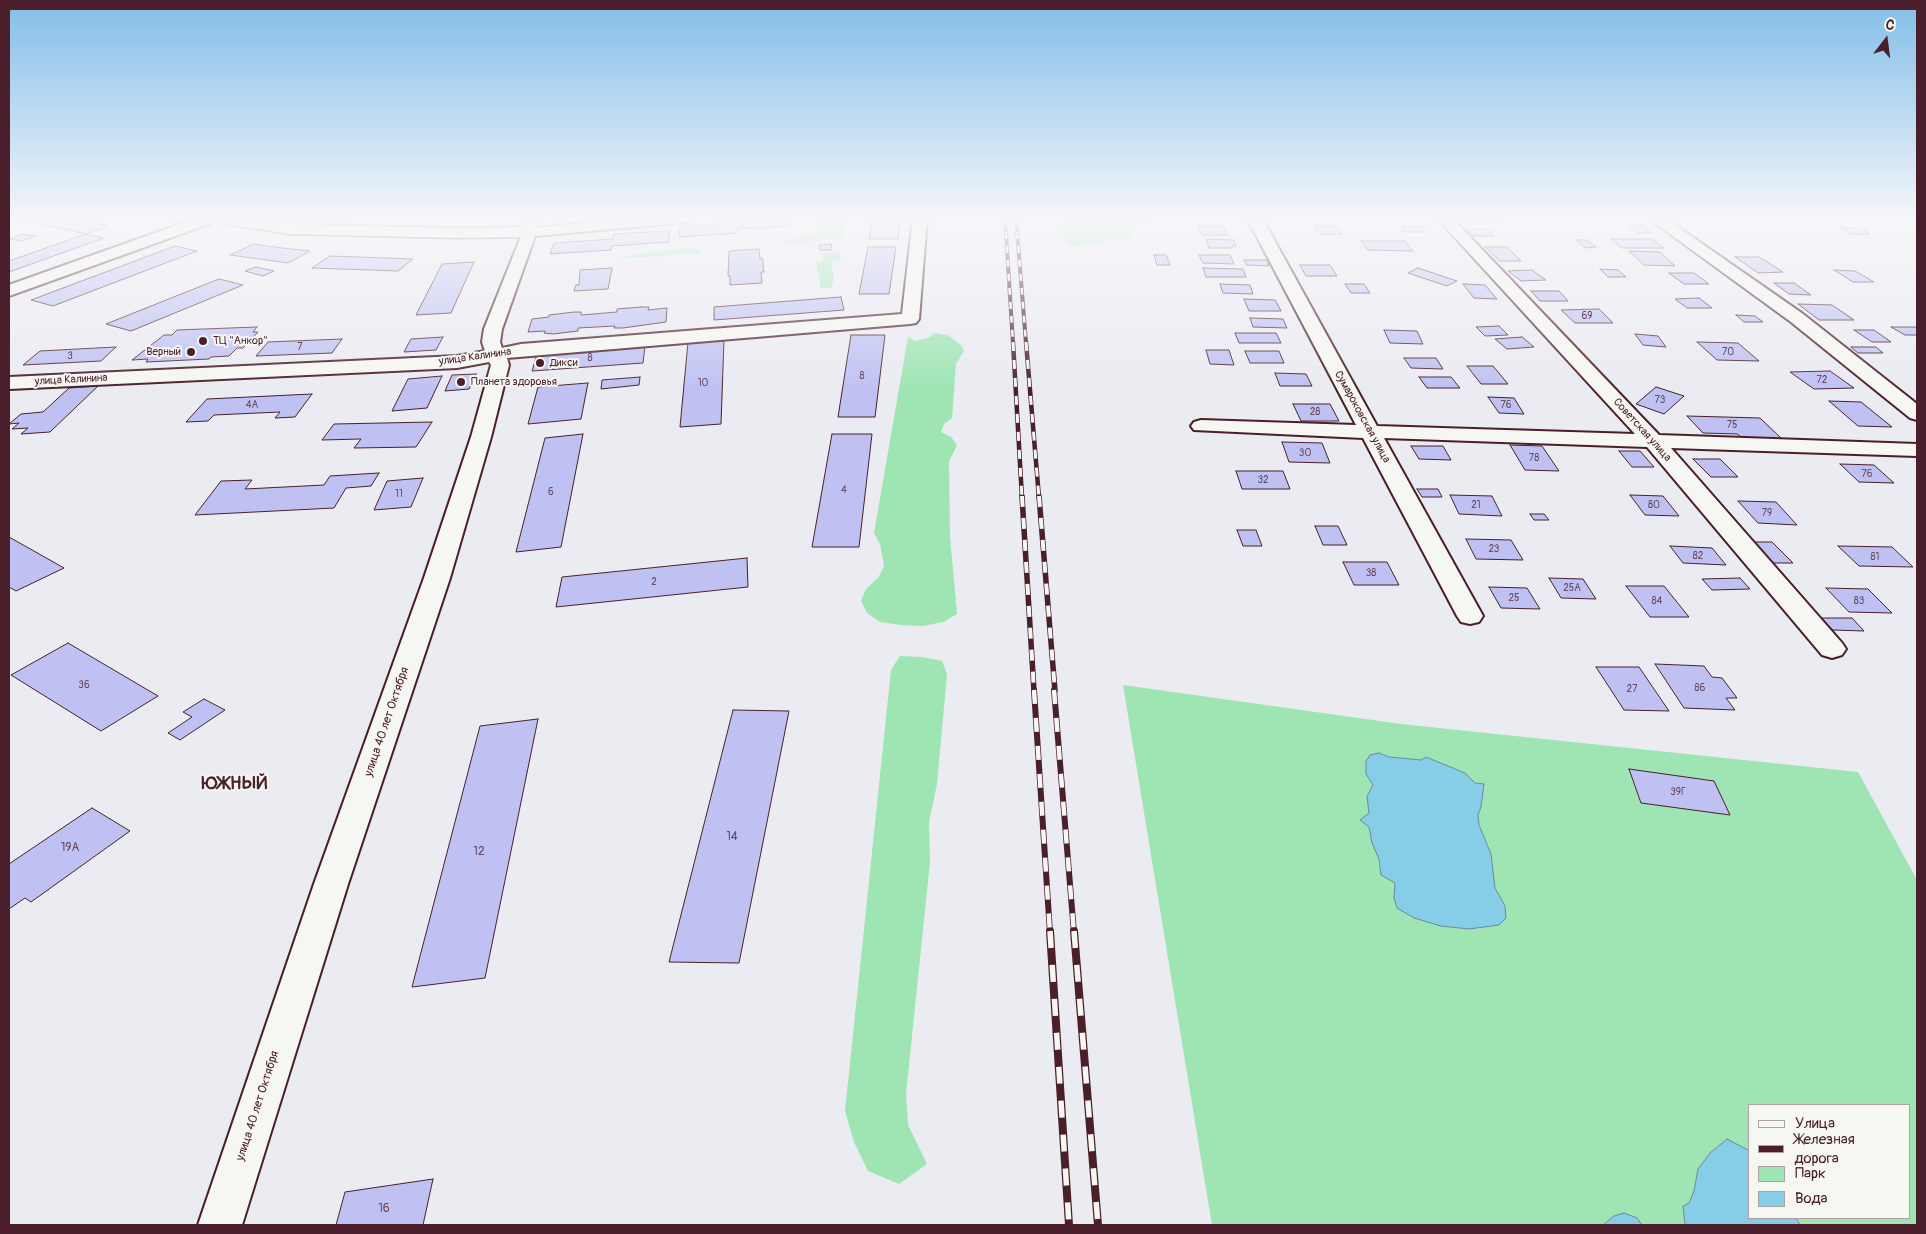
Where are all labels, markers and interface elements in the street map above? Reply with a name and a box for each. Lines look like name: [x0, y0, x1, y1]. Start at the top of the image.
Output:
north arrow: [1861, 15, 1911, 65]
text: С: [1884, 16, 1896, 34]
house number: 69: [1582, 310, 1592, 322]
place label: ТЦ "Анкор": [213, 334, 268, 348]
marker: ТЦ "Анкор": [197, 335, 209, 347]
house number: 7: [297, 341, 303, 353]
place label: Верный: [146, 345, 181, 359]
street label: улица Калинина: [438, 345, 512, 369]
marker: Верный: [185, 346, 197, 358]
house number: 70: [1722, 346, 1734, 358]
house number: 3: [67, 350, 73, 362]
house number: 8: [587, 352, 593, 364]
place label: Дикси: [550, 356, 578, 370]
marker: Дикси: [534, 357, 546, 369]
street label: Сумароковская улица: [1331, 369, 1393, 465]
house number: 8: [859, 370, 865, 382]
street label: улица Калинина: [34, 372, 108, 388]
house number: 72: [1817, 374, 1827, 386]
place label: Планета здоровья: [471, 375, 557, 389]
marker: Планета здоровья: [455, 376, 467, 388]
house number: 10: [698, 377, 708, 389]
house number: 73: [1655, 394, 1665, 406]
street label: Советская улица: [1610, 396, 1674, 464]
house number: 4А: [246, 399, 258, 411]
house number: 76: [1500, 399, 1512, 411]
house number: 28: [1310, 406, 1320, 418]
house number: 75: [1727, 419, 1737, 431]
house number: 30: [1299, 447, 1311, 459]
house number: 78: [1529, 452, 1539, 464]
house number: 76: [1861, 468, 1873, 480]
house number: 32: [1257, 474, 1269, 486]
house number: 4: [841, 484, 847, 496]
house number: 6: [548, 486, 554, 498]
house number: 11: [395, 488, 403, 500]
house number: 21: [1471, 499, 1481, 511]
house number: 80: [1648, 499, 1660, 511]
house number: 79: [1762, 507, 1772, 519]
house number: 23: [1489, 543, 1499, 555]
house number: 82: [1693, 550, 1703, 562]
house number: 81: [1871, 551, 1879, 563]
house number: 38: [1366, 567, 1376, 579]
house number: 2: [651, 576, 657, 588]
house number: 25А: [1563, 582, 1581, 594]
house number: 25: [1508, 592, 1520, 604]
house number: 84: [1652, 595, 1662, 607]
house number: 83: [1854, 595, 1864, 607]
street label: улица 40 лет Октября: [362, 665, 412, 779]
house number: 36: [78, 679, 90, 691]
house number: 86: [1695, 682, 1705, 694]
house number: 27: [1627, 683, 1637, 695]
district label: ЮЖНЫЙ: [201, 773, 269, 795]
house number: 39Г: [1670, 786, 1686, 798]
house number: 14: [726, 830, 738, 844]
house number: 19А: [61, 841, 79, 855]
house number: 12: [473, 845, 485, 859]
street label: улица 40 лет Октября: [233, 1049, 283, 1163]
legend: [1748, 1104, 1911, 1219]
text: Улица: [1795, 1114, 1835, 1133]
text: Железная дорога: [1794, 1130, 1855, 1168]
text: Парк: [1795, 1164, 1826, 1183]
text: Вода: [1795, 1189, 1828, 1208]
house number: 16: [378, 1202, 390, 1216]

